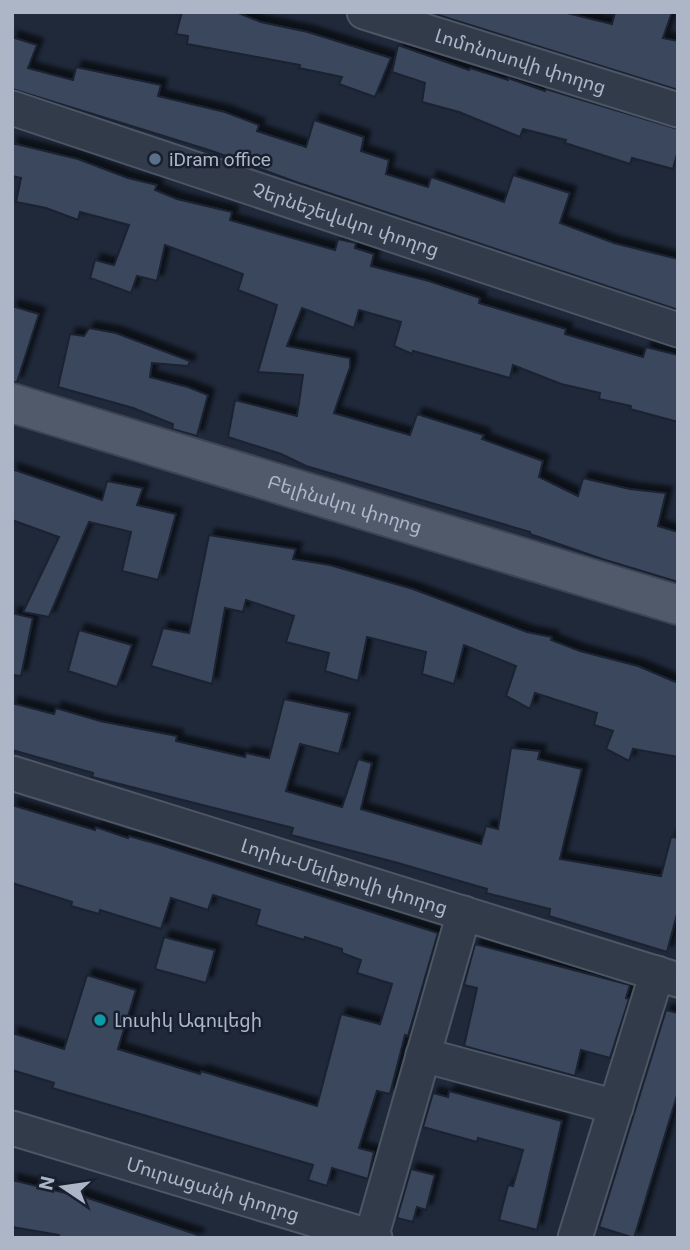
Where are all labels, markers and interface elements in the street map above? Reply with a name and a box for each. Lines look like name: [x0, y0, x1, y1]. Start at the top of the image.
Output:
street label: Լոմոնոսովի փողոց: [432, 24, 609, 99]
place label: iDram office: [169, 148, 271, 171]
marker: iDram office: [147, 151, 163, 167]
street label: Չերնեշեվսկու փողոց: [249, 178, 442, 262]
street label: Բելինսկու փողոց: [265, 470, 425, 539]
street label: Լորիս-Մելիքովի փողոց: [238, 834, 450, 920]
place label: Լուսիկ Ագուլեցի: [114, 1009, 262, 1032]
marker: Լուսիկ Ագուլեցի: [92, 1012, 108, 1028]
north arrow: [28, 1152, 98, 1222]
street label: Մուրացանի փողոց: [123, 1152, 302, 1226]
text: N: [34, 1174, 60, 1192]

